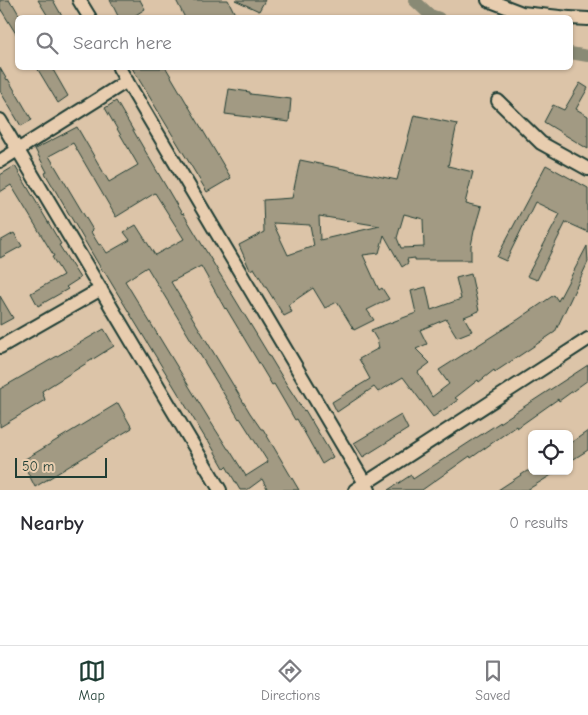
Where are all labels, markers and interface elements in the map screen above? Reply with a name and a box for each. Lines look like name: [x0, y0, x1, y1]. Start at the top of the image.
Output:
search box: [15, 15, 573, 70]
icon: search: [33, 29, 61, 57]
text: Search here: [73, 32, 172, 54]
map controls: [528, 430, 573, 475]
button: locate: [528, 430, 573, 475]
scale bar: [15, 455, 108, 478]
text: 50 m: [22, 458, 54, 475]
text: Nearby: [20, 511, 84, 535]
text: 0 results: [509, 514, 568, 532]
tab: Map: [78, 657, 106, 704]
tab: Directions: [261, 657, 320, 704]
tab: Saved: [475, 657, 510, 704]

